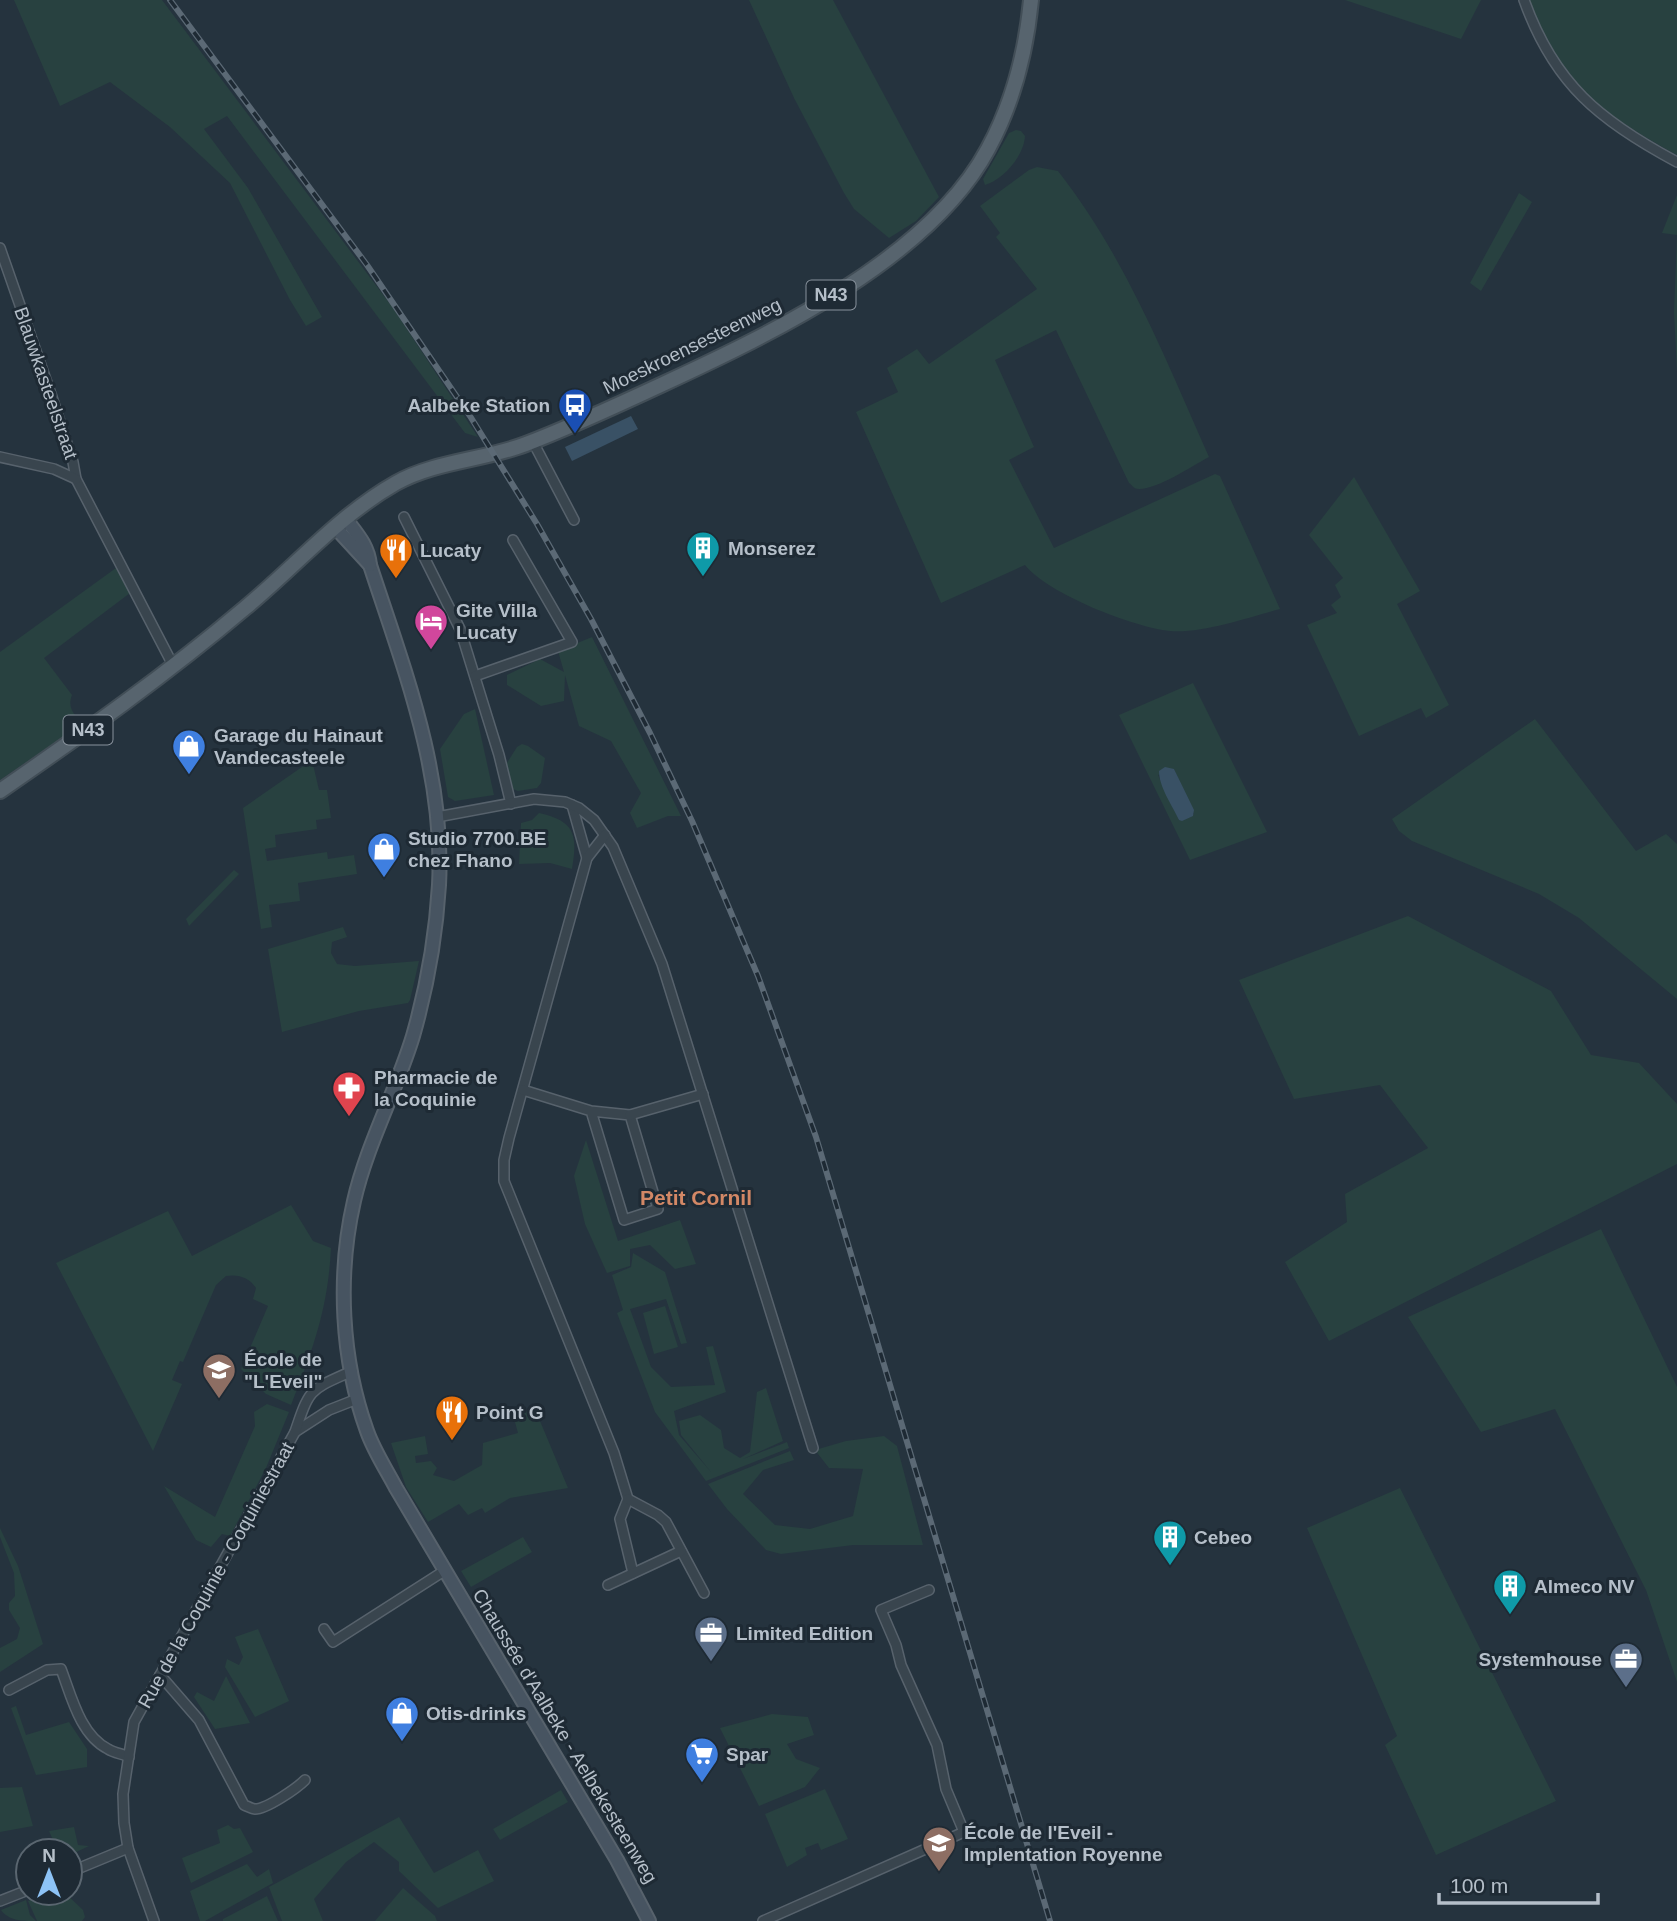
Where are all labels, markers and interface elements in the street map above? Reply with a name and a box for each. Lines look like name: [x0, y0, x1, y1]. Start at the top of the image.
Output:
road number: N43: [806, 281, 856, 310]
street label: Moeskroensesteenweg: [600, 294, 784, 398]
street label: Blauwkasteelstraat: [10, 304, 82, 462]
bus stop icon: Aalbeke Station: [556, 386, 594, 435]
place label: Aalbeke Station: [407, 395, 550, 416]
building icon: Monserez: [684, 529, 722, 578]
restaurant icon: Lucaty: [377, 531, 415, 580]
place label: Monserez: [728, 538, 816, 559]
place label: Lucaty: [420, 540, 482, 561]
place label: Gite Villa Lucaty: [456, 600, 537, 643]
hotel icon: Gite Villa Lucaty: [412, 602, 450, 651]
road number: N43: [64, 716, 112, 744]
place label: Garage du Hainaut Vandecasteele: [214, 725, 384, 768]
shop icon: Garage du Hainaut Vandecasteele: [170, 727, 208, 776]
place label: Studio 7700.BE chez Fhano: [408, 828, 546, 871]
shop icon: Studio 7700.BE chez Fhano: [365, 830, 403, 879]
place label: Pharmacie de la Coquinie: [374, 1067, 498, 1110]
pharmacy icon: Pharmacie de la Coquinie: [330, 1069, 368, 1118]
district label: Petit Cornil: [640, 1186, 752, 1209]
place label: École de "L'Eveil": [244, 1349, 323, 1392]
school or university icon: École de "L'Eveil": [200, 1351, 238, 1400]
restaurant icon: Point G: [433, 1393, 471, 1442]
place label: Point G: [476, 1402, 544, 1423]
street label: Rue de la Coquinie - Coquiniestraat: [134, 1438, 298, 1712]
building icon: Cebeo: [1151, 1518, 1189, 1567]
place label: Cebeo: [1194, 1527, 1252, 1548]
building icon: Almeco NV: [1491, 1567, 1529, 1616]
place label: Almeco NV: [1534, 1576, 1635, 1597]
street label: Chaussée d'Aalbeke - Aelbekesteenweg: [469, 1585, 661, 1887]
office icon: Limited Edition: [692, 1614, 730, 1663]
place label: Limited Edition: [736, 1623, 873, 1644]
office icon: Systemhouse: [1607, 1640, 1645, 1689]
place label: Systemhouse: [1478, 1649, 1602, 1670]
shop icon: Otis-drinks: [383, 1694, 421, 1743]
place label: Otis-drinks: [426, 1703, 526, 1724]
supermarket icon: Spar: [683, 1735, 721, 1784]
place label: Spar: [726, 1744, 769, 1765]
place label: École de l'Eveil - Implentation Royenne: [964, 1822, 1162, 1865]
school or university icon: École de l'Eveil - Implentation Royenne: [920, 1824, 958, 1873]
north arrow: [14, 1837, 84, 1907]
text: N: [42, 1845, 56, 1866]
scale bar: [1439, 1862, 1598, 1906]
text: 100 m: [1450, 1874, 1508, 1897]

